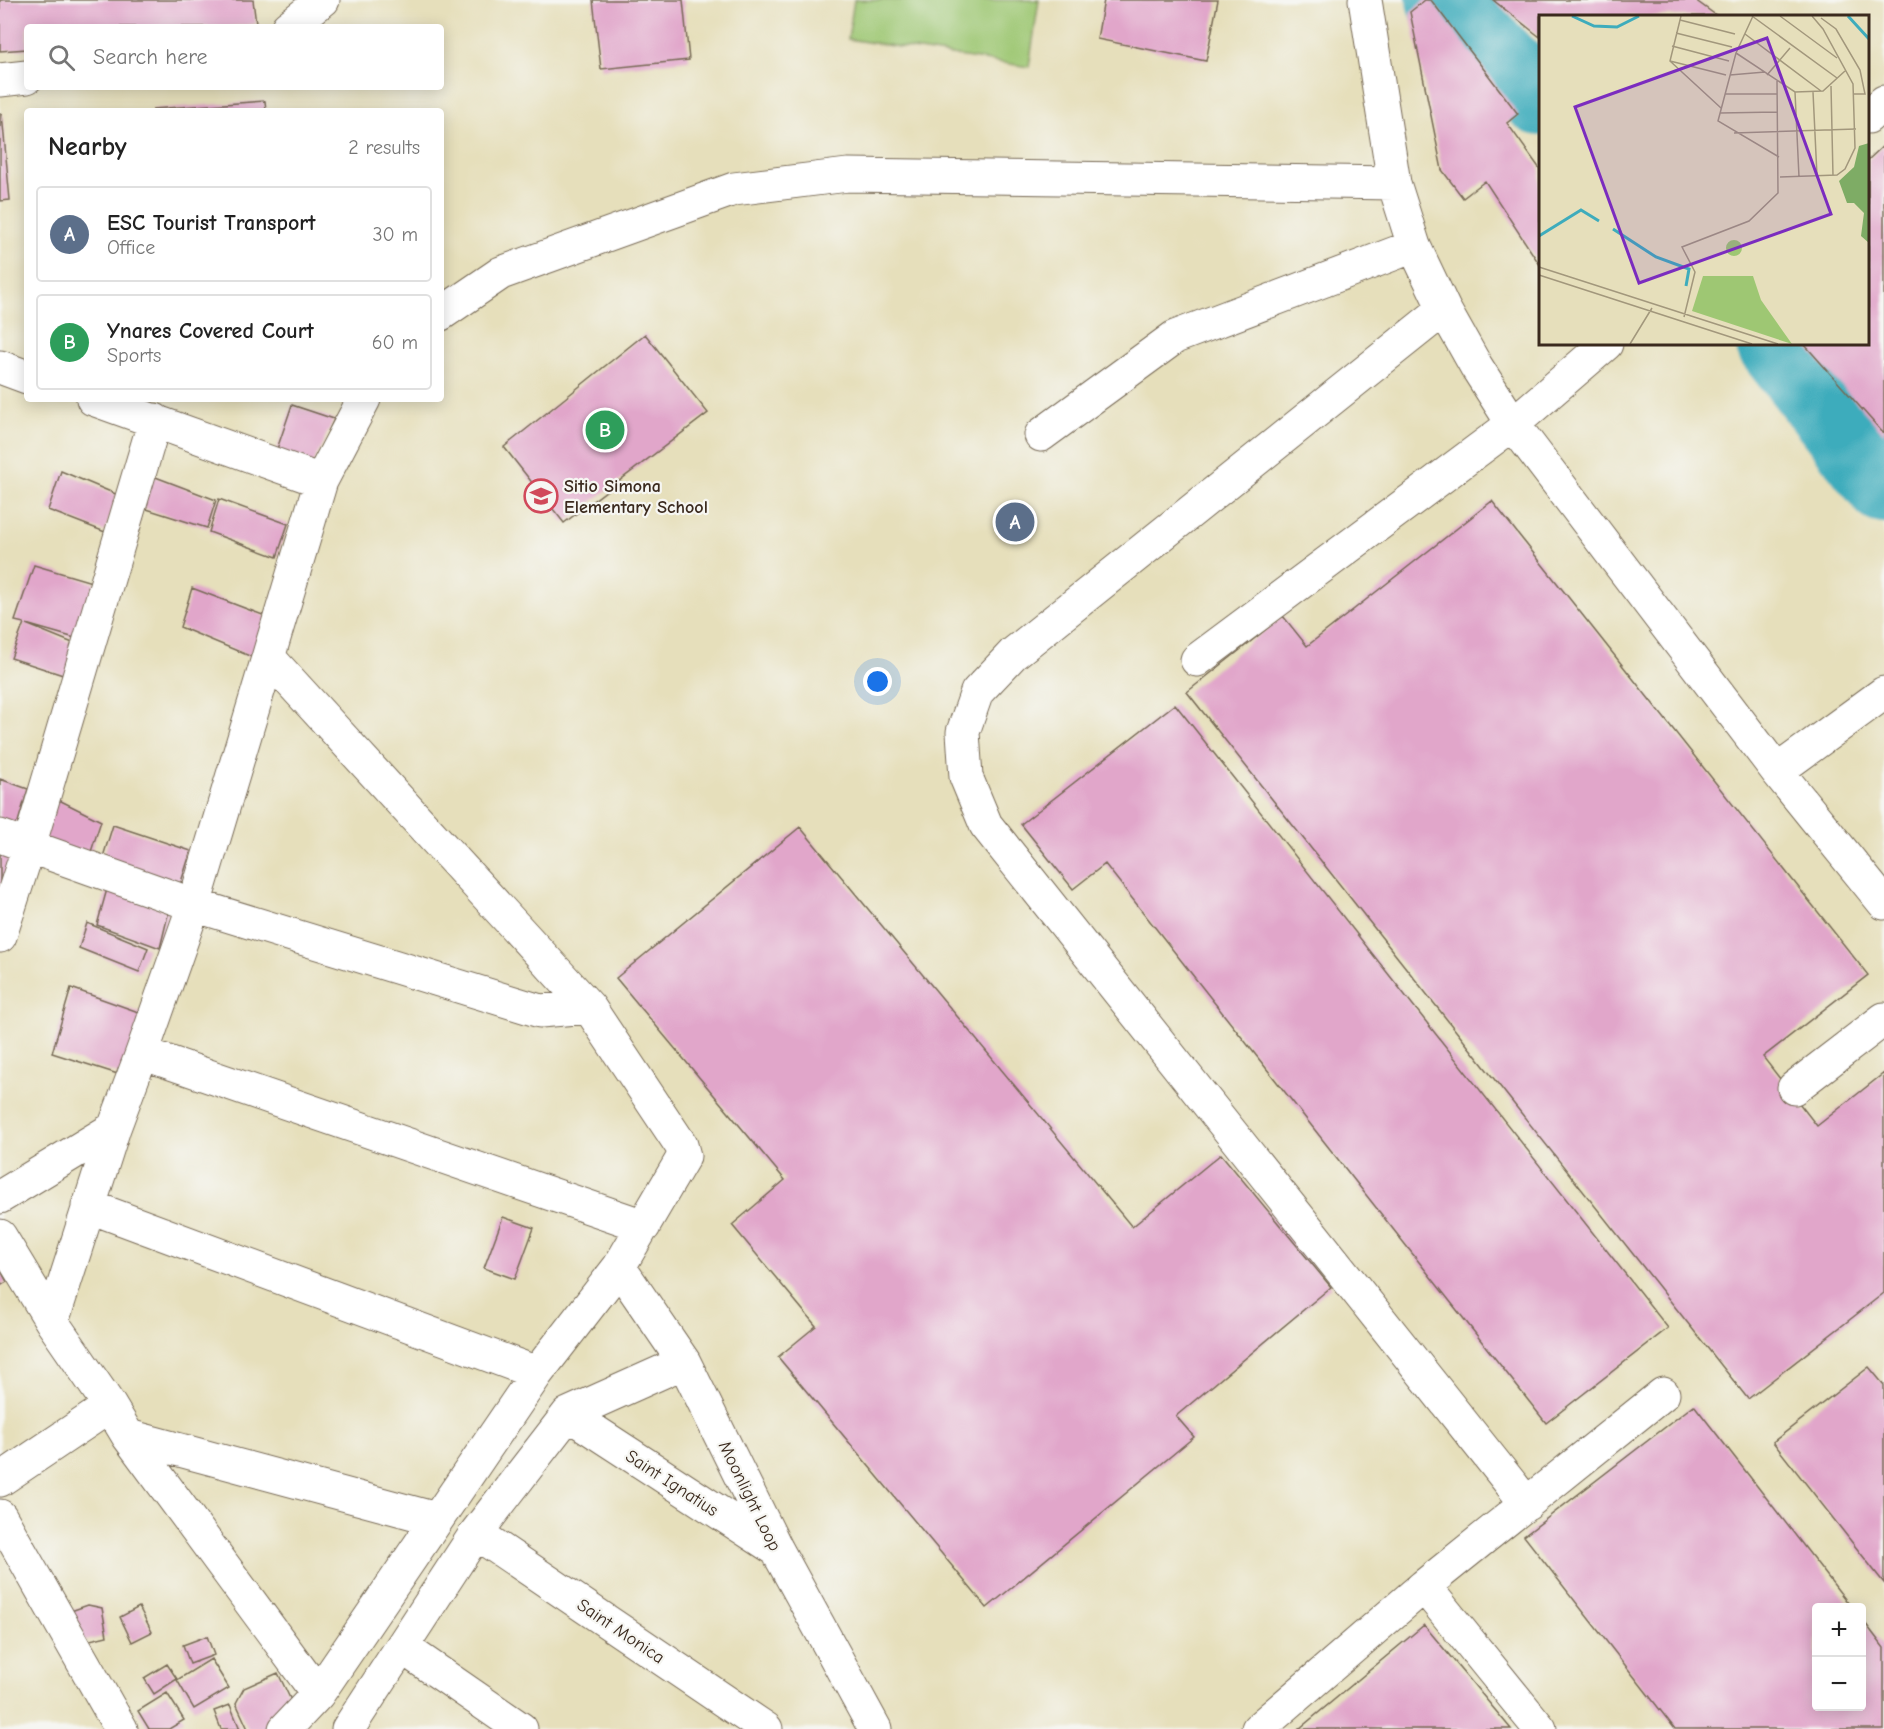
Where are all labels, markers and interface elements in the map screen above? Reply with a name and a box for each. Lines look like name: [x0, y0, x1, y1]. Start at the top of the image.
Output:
inset map: [1539, 15, 1869, 345]
search box: [24, 24, 444, 90]
icon: search: [45, 41, 78, 74]
text: Search here: [93, 44, 208, 70]
text: Nearby: [48, 132, 127, 162]
text: 2 results: [348, 136, 420, 159]
text: ESC Tourist Transport: [107, 210, 315, 236]
text: A: [64, 223, 75, 246]
text: 30 m: [372, 223, 418, 246]
text: Office: [107, 236, 155, 259]
text: Ynares Covered Court: [107, 318, 314, 344]
text: B: [63, 331, 76, 354]
text: 60 m: [372, 331, 418, 354]
text: Sports: [107, 344, 161, 367]
pin: B: [586, 408, 624, 452]
place label: Sitio Simona Elementary School: [564, 476, 708, 518]
school or university icon: Sitio Simona Elementary School: [523, 478, 559, 514]
pin: A: [996, 500, 1034, 544]
your location: [863, 667, 892, 696]
street label: Moonlight Loop: [714, 1438, 785, 1555]
street label: Saint Ignatius: [621, 1446, 722, 1521]
street label: Saint Monica: [573, 1594, 668, 1668]
map controls: [1812, 1603, 1866, 1711]
button: +: [1812, 1603, 1866, 1657]
button: −: [1812, 1657, 1866, 1711]

